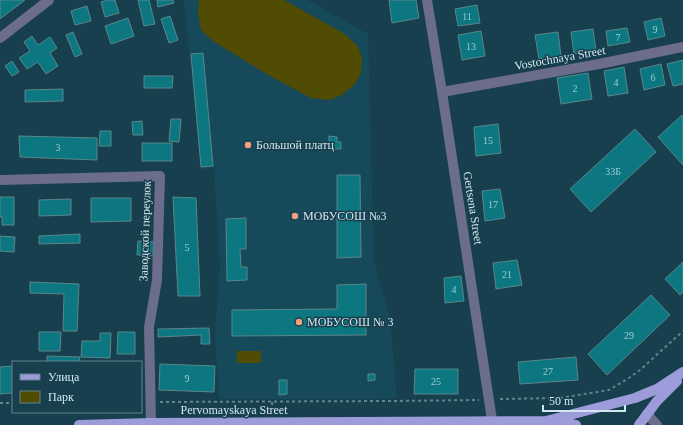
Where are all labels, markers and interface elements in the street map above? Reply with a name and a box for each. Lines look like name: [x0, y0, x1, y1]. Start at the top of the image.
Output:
house number: 11: [462, 11, 472, 22]
house number: 9: [653, 24, 658, 35]
house number: 7: [616, 32, 621, 43]
house number: 13: [466, 41, 476, 52]
street label: Vostochnaya Street: [513, 43, 607, 73]
house number: 6: [651, 72, 656, 83]
house number: 4: [614, 77, 619, 88]
house number: 2: [573, 83, 578, 94]
house number: 15: [483, 135, 493, 146]
place label: Большой платц: [256, 138, 335, 152]
marker: Большой платц: [243, 140, 253, 150]
house number: 3: [56, 142, 61, 153]
house number: 33Б: [605, 166, 621, 177]
street label: Gertsena Street: [460, 171, 486, 246]
street label: Заводской переулок: [136, 180, 154, 282]
house number: 17: [488, 199, 498, 210]
place label: МОБУСОШ №3: [303, 209, 387, 223]
marker: МОБУСОШ №3: [290, 211, 300, 221]
house number: 5: [185, 242, 190, 253]
house number: 21: [502, 269, 512, 280]
house number: 4: [452, 284, 457, 295]
place label: МОБУСОШ № 3: [307, 315, 394, 329]
marker: МОБУСОШ № 3: [294, 317, 304, 327]
house number: 29: [624, 330, 634, 341]
legend: [12, 361, 142, 413]
house number: 27: [543, 366, 553, 377]
text: Улица: [48, 370, 80, 384]
house number: 9: [185, 373, 190, 384]
house number: 25: [431, 376, 441, 387]
scale bar: [543, 387, 625, 413]
text: Парк: [48, 390, 74, 404]
text: 50 m: [549, 394, 574, 408]
street label: Pervomayskaya Street: [181, 403, 288, 417]

